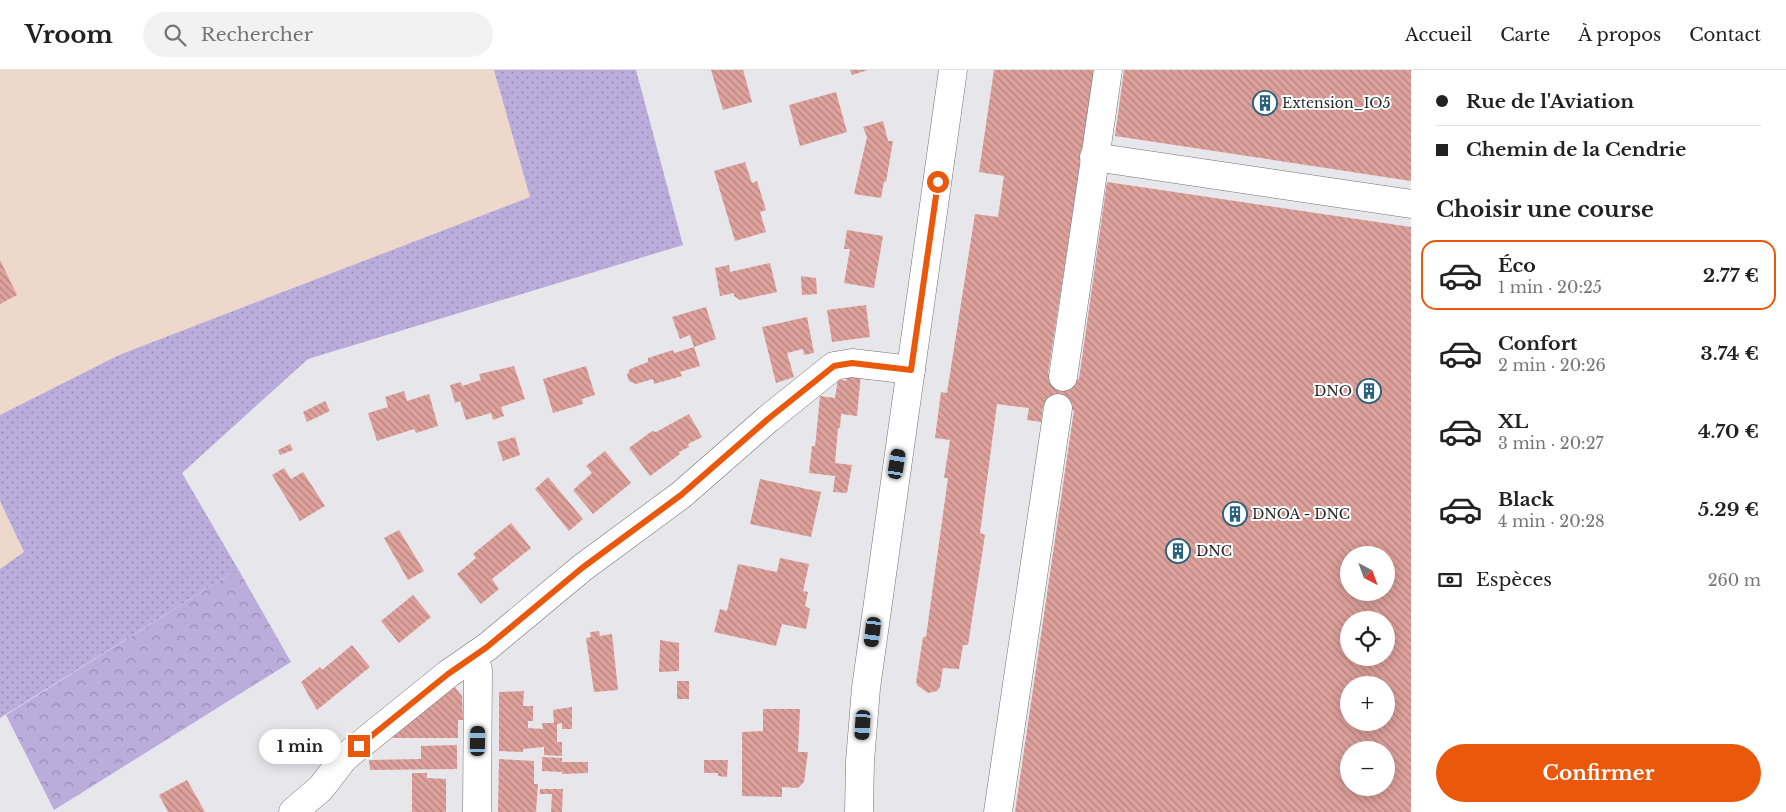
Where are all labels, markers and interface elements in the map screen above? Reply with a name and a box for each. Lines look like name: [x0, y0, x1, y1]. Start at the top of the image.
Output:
search box: [143, 12, 493, 57]
text: Vroom: [25, 20, 113, 49]
icon: search: [161, 21, 189, 49]
text: Rechercher: [201, 23, 313, 46]
text: Accueil: [1405, 24, 1472, 46]
text: Carte: [1500, 24, 1550, 46]
text: À propos: [1578, 24, 1661, 46]
text: Contact: [1689, 24, 1761, 46]
building icon: Extension_IO5: [1252, 90, 1278, 116]
text: Rue de l'Aviation: [1466, 90, 1634, 113]
place label: Extension_IO5: [1282, 94, 1391, 112]
text: Chemin de la Cendrie: [1466, 138, 1686, 161]
route start: [927, 171, 949, 193]
text: Choisir une course: [1436, 196, 1654, 223]
icon: car: [1438, 253, 1483, 298]
text: Éco: [1498, 254, 1536, 277]
text: 2.77 €: [1703, 264, 1759, 287]
text: 1 min · 20:25: [1498, 277, 1602, 297]
icon: car: [1438, 331, 1483, 376]
text: Confort: [1498, 332, 1577, 355]
text: 3.74 €: [1701, 342, 1759, 365]
text: 2 min · 20:26: [1498, 355, 1606, 375]
building icon: DNO: [1356, 378, 1382, 404]
place label: DNO: [1314, 382, 1352, 400]
icon: car: [1438, 409, 1483, 454]
text: XL: [1498, 410, 1528, 433]
text: 4.70 €: [1698, 420, 1759, 443]
text: 3 min · 20:27: [1498, 433, 1604, 453]
car: [887, 448, 906, 480]
icon: car: [1438, 487, 1483, 532]
text: Black: [1498, 488, 1554, 511]
text: 5.29 €: [1698, 498, 1759, 521]
building icon: DNOA - DNC: [1222, 501, 1248, 527]
place label: DNOA - DNC: [1252, 505, 1350, 523]
text: 4 min · 20:28: [1498, 511, 1605, 531]
building icon: DNC: [1165, 538, 1191, 564]
place label: DNC: [1196, 542, 1232, 560]
north arrow: [1340, 546, 1395, 601]
map controls: [1340, 546, 1395, 796]
icon: cash: [1436, 566, 1464, 594]
text: Espèces: [1476, 568, 1552, 591]
text: 260 m: [1708, 570, 1761, 590]
button: locate: [1340, 611, 1395, 666]
car: [863, 616, 882, 648]
button: +: [1340, 676, 1395, 731]
car: [854, 710, 871, 740]
car: [470, 726, 485, 756]
callout: 1 min: [259, 728, 342, 764]
route end: [348, 735, 370, 757]
text: 1 min: [277, 736, 323, 756]
button: −: [1340, 741, 1395, 796]
button: Confirmer: [1436, 744, 1761, 802]

